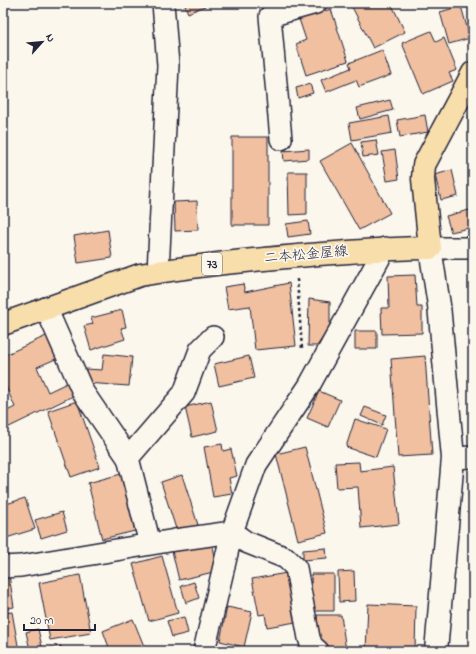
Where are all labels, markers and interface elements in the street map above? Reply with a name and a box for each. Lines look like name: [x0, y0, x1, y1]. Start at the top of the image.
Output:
north arrow: [22, 22, 62, 62]
text: N: [41, 31, 59, 45]
street label: 二本松金屋線: [263, 241, 349, 269]
road number: 73: [202, 253, 222, 275]
scale bar: [24, 606, 95, 632]
text: 20 m: [30, 612, 53, 630]

